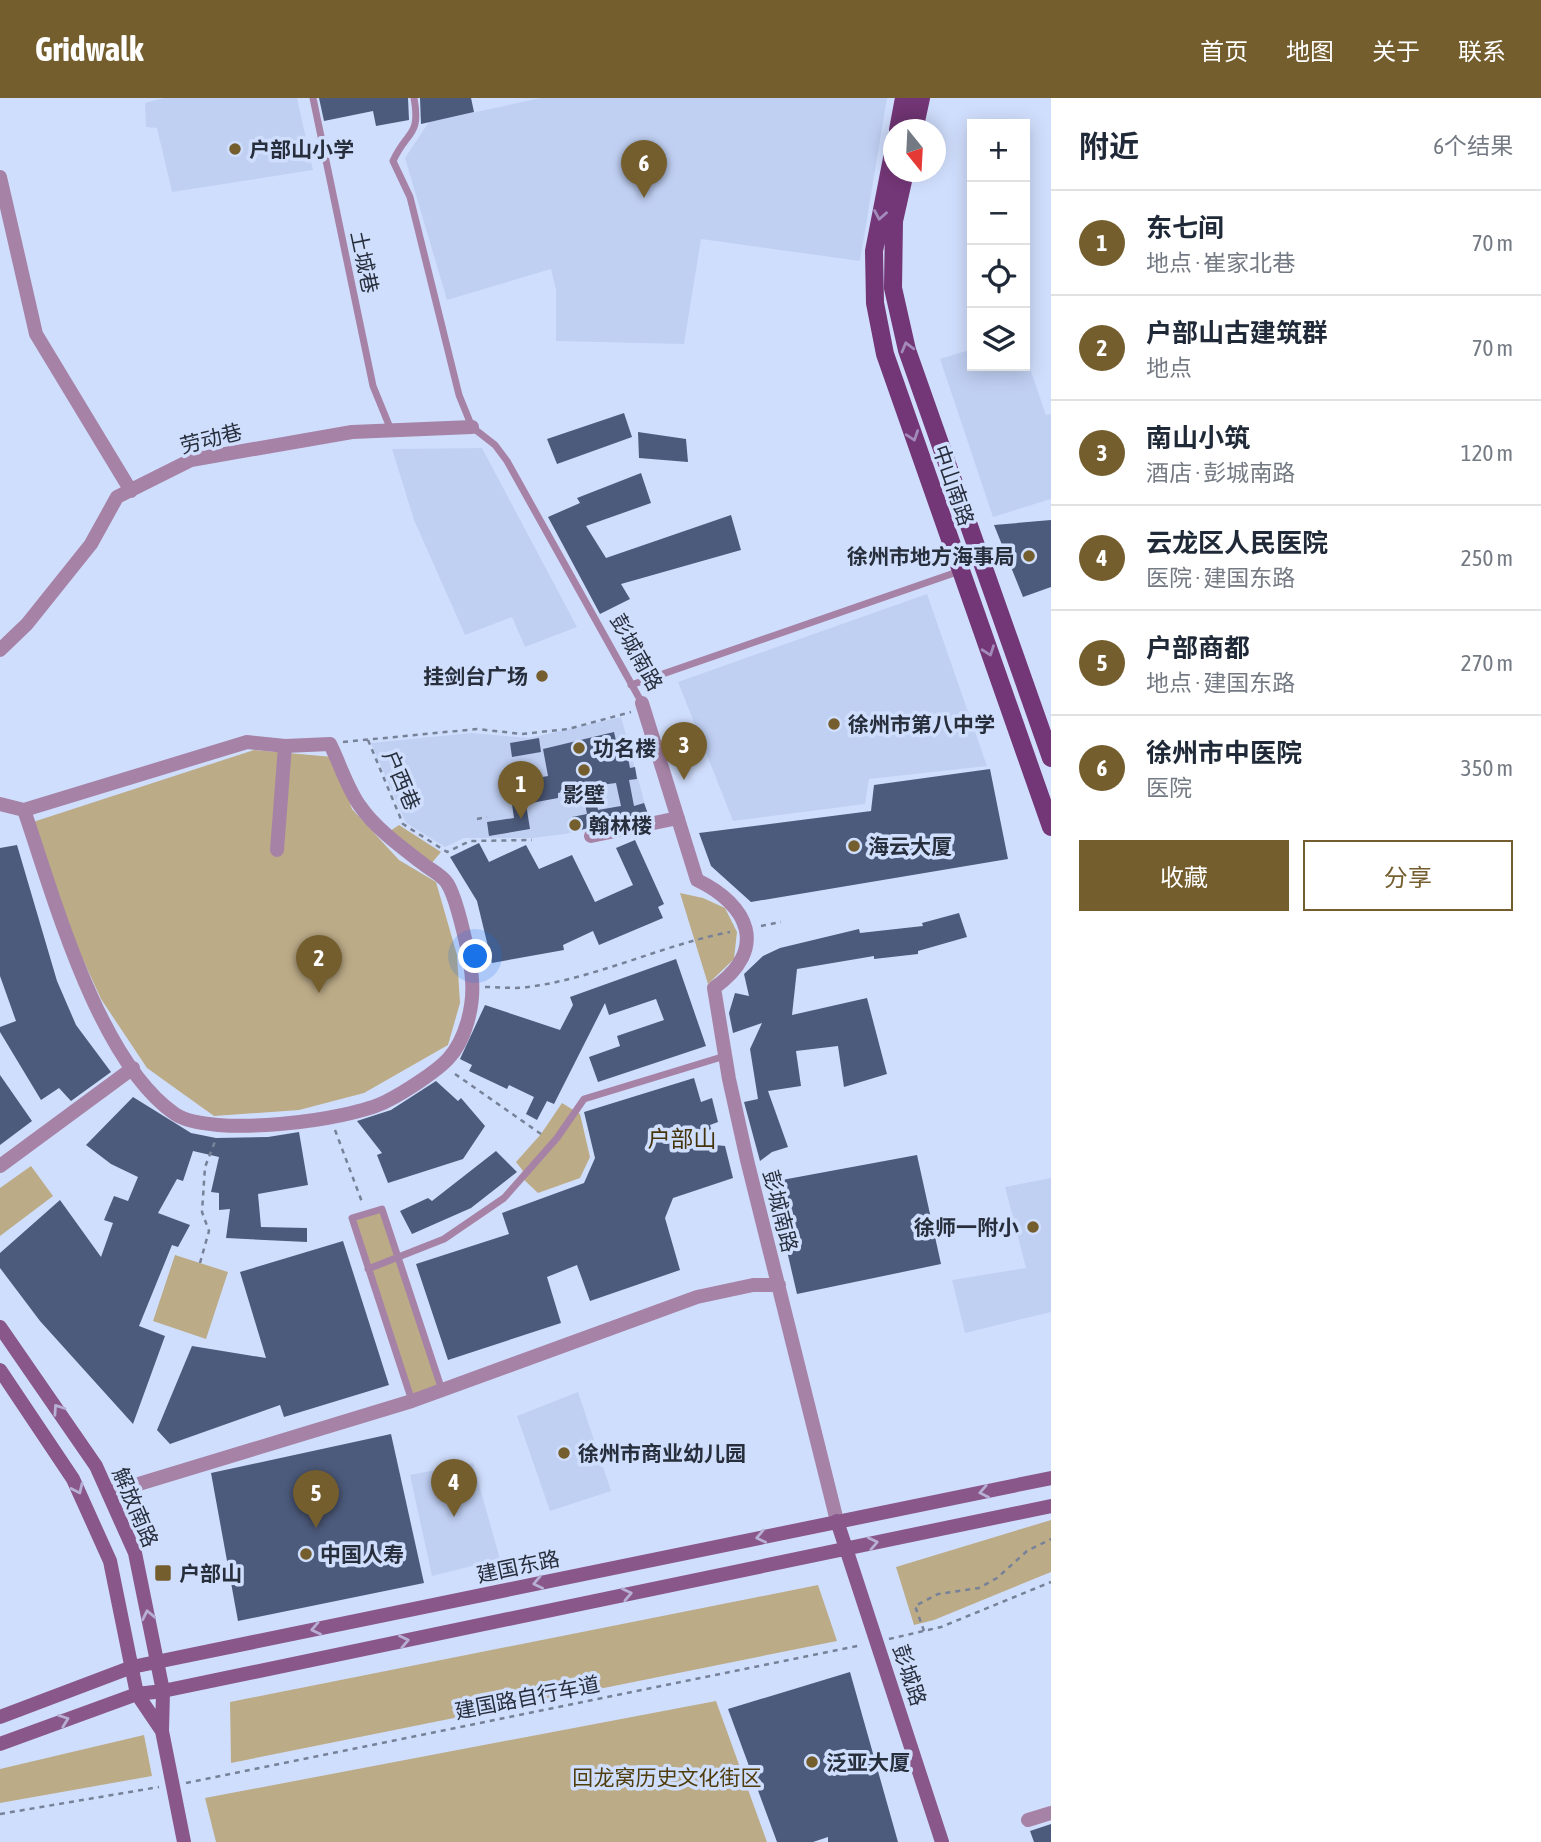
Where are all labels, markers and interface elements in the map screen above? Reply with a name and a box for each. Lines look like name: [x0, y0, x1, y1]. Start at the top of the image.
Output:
text: Gridwalk: [35, 30, 143, 68]
text: 首页: [1200, 38, 1248, 65]
text: 地图: [1286, 38, 1334, 65]
text: 关于: [1372, 38, 1420, 65]
text: 联系: [1458, 38, 1506, 65]
north arrow: [883, 119, 946, 182]
map controls: [967, 119, 1030, 371]
button: +: [967, 119, 1030, 182]
text: 附近: [1079, 129, 1139, 163]
text: 6个结果: [1433, 133, 1513, 159]
place label: 户部山小学: [249, 137, 354, 161]
pin: 6: [621, 140, 667, 198]
marker: 户部山小学: [227, 141, 243, 157]
button: −: [967, 182, 1030, 245]
one-way arrow: [874, 209, 889, 221]
text: 东七间: [1146, 213, 1224, 243]
street label: 土城巷: [347, 229, 383, 295]
text: 1: [1097, 230, 1107, 256]
text: 70 m: [1472, 230, 1513, 256]
button: locate: [967, 245, 1030, 308]
text: 地点 · 崔家北巷: [1146, 250, 1295, 276]
button: layers: [967, 308, 1030, 371]
text: 户部山古建筑群: [1146, 318, 1328, 348]
text: 2: [1097, 335, 1107, 361]
text: 70 m: [1472, 335, 1513, 361]
one-way arrow: [900, 341, 915, 353]
text: 地点: [1146, 355, 1192, 381]
street label: 劳动巷: [178, 419, 244, 457]
text: 南山小筑: [1146, 423, 1250, 453]
one-way arrow: [905, 430, 919, 442]
text: 3: [1097, 440, 1107, 466]
text: 120 m: [1461, 440, 1513, 466]
street label: 中山南路: [929, 441, 979, 529]
text: 酒店 · 彭城南路: [1146, 460, 1295, 486]
text: 云龙区人民医院: [1146, 528, 1328, 558]
place label: 徐州市地方海事局: [847, 544, 1015, 568]
text: 4: [1097, 545, 1107, 571]
text: 250 m: [1461, 545, 1513, 571]
marker: 徐州市地方海事局: [1021, 548, 1037, 564]
text: 医院 · 建国东路: [1146, 565, 1295, 591]
street label: 彭城南路: [606, 609, 668, 695]
text: 户部商都: [1146, 633, 1250, 663]
one-way arrow: [980, 644, 994, 656]
text: 5: [1097, 650, 1107, 676]
text: 270 m: [1461, 650, 1513, 676]
place label: 挂剑台广场: [423, 664, 528, 688]
marker: 挂剑台广场: [534, 668, 550, 684]
text: 地点 · 建国东路: [1146, 670, 1295, 696]
place label: 徐州市第八中学: [848, 712, 995, 736]
marker: 徐州市第八中学: [826, 716, 842, 732]
pin: 3: [661, 722, 707, 780]
place label: 功名楼: [593, 736, 656, 760]
text: 徐州市中医院: [1146, 738, 1302, 768]
marker: 功名楼: [571, 740, 587, 756]
street label: 户西巷: [379, 746, 425, 814]
text: 6: [1097, 755, 1107, 781]
text: 350 m: [1461, 755, 1513, 781]
pin: 1: [498, 761, 544, 819]
marker: 影壁: [576, 762, 592, 778]
text: 医院: [1146, 775, 1192, 801]
place label: 影壁: [563, 782, 605, 806]
place label: 翰林楼: [589, 813, 652, 837]
marker: 翰林楼: [567, 817, 583, 833]
place label: 海云大厦: [868, 834, 952, 858]
marker: 海云大厦: [846, 838, 862, 854]
button: 收藏: [1079, 840, 1289, 911]
button: 分享: [1303, 840, 1513, 911]
pin: 2: [296, 935, 342, 993]
your location: [458, 939, 492, 973]
district label: 户部山: [648, 1126, 717, 1152]
street label: 彭城南路: [759, 1167, 803, 1255]
place label: 徐师一附小: [914, 1215, 1019, 1239]
marker: 徐师一附小: [1025, 1219, 1041, 1235]
one-way arrow: [54, 1404, 66, 1417]
place label: 徐州市商业幼儿园: [578, 1441, 746, 1465]
marker: 徐州市商业幼儿园: [556, 1445, 572, 1461]
pin: 4: [431, 1459, 477, 1517]
street label: 解放南路: [109, 1464, 163, 1550]
pin: 5: [293, 1470, 339, 1528]
one-way arrow: [69, 1481, 83, 1494]
one-way arrow: [978, 1483, 990, 1498]
one-way arrow: [755, 1529, 767, 1544]
one-way arrow: [867, 1536, 879, 1551]
place label: 中国人寿: [320, 1542, 404, 1566]
marker: 中国人寿: [298, 1546, 314, 1562]
street label: 建国东路: [474, 1546, 562, 1586]
place label: 户部山: [179, 1561, 242, 1585]
marker: 户部山: [153, 1563, 173, 1583]
one-way arrow: [532, 1575, 544, 1590]
one-way arrow: [621, 1588, 633, 1603]
one-way arrow: [142, 1609, 157, 1621]
one-way arrow: [310, 1621, 322, 1636]
one-way arrow: [398, 1634, 410, 1649]
street label: 彭城路: [889, 1641, 931, 1709]
street label: 建国路自行车道: [453, 1671, 601, 1723]
one-way arrow: [58, 1714, 70, 1728]
place label: 泛亚大厦: [826, 1750, 910, 1774]
marker: 泛亚大厦: [804, 1754, 820, 1770]
park label: 回龙窝历史文化街区: [573, 1765, 762, 1789]

